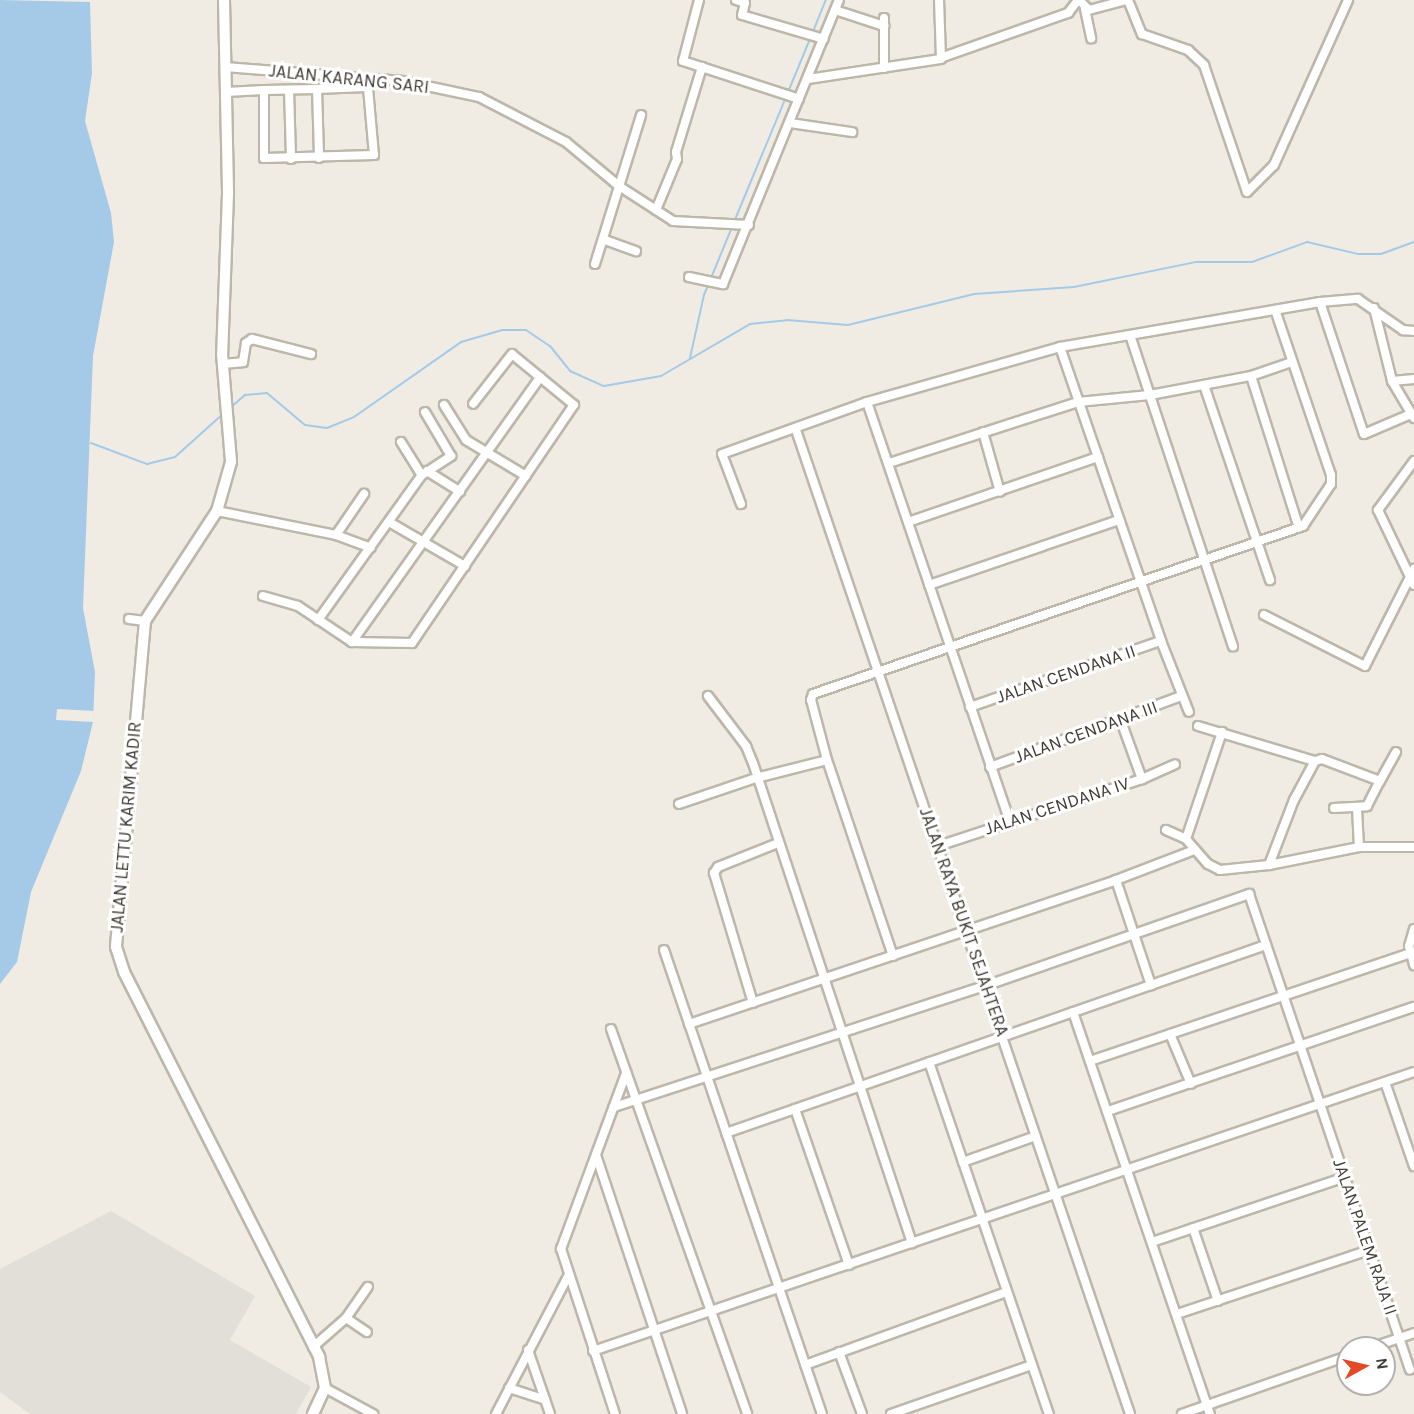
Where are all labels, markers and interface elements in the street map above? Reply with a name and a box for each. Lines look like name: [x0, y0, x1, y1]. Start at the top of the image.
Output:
street label: JALAN KARANG SARI: [268, 60, 430, 98]
street label: JALAN CENDANA II: [994, 640, 1138, 708]
street label: JALAN CENDANA III: [1012, 696, 1160, 768]
street label: JALAN LETTU KARIM KADIR: [106, 721, 146, 933]
street label: JALAN CENDANA IV: [982, 772, 1132, 840]
street label: JALAN RAYA BUKIT SEJAHTERA: [915, 805, 1013, 1039]
street label: JALAN PALEM RAJA II: [1328, 1156, 1402, 1318]
north arrow: [1336, 1336, 1396, 1396]
text: N: [1372, 1357, 1393, 1371]

